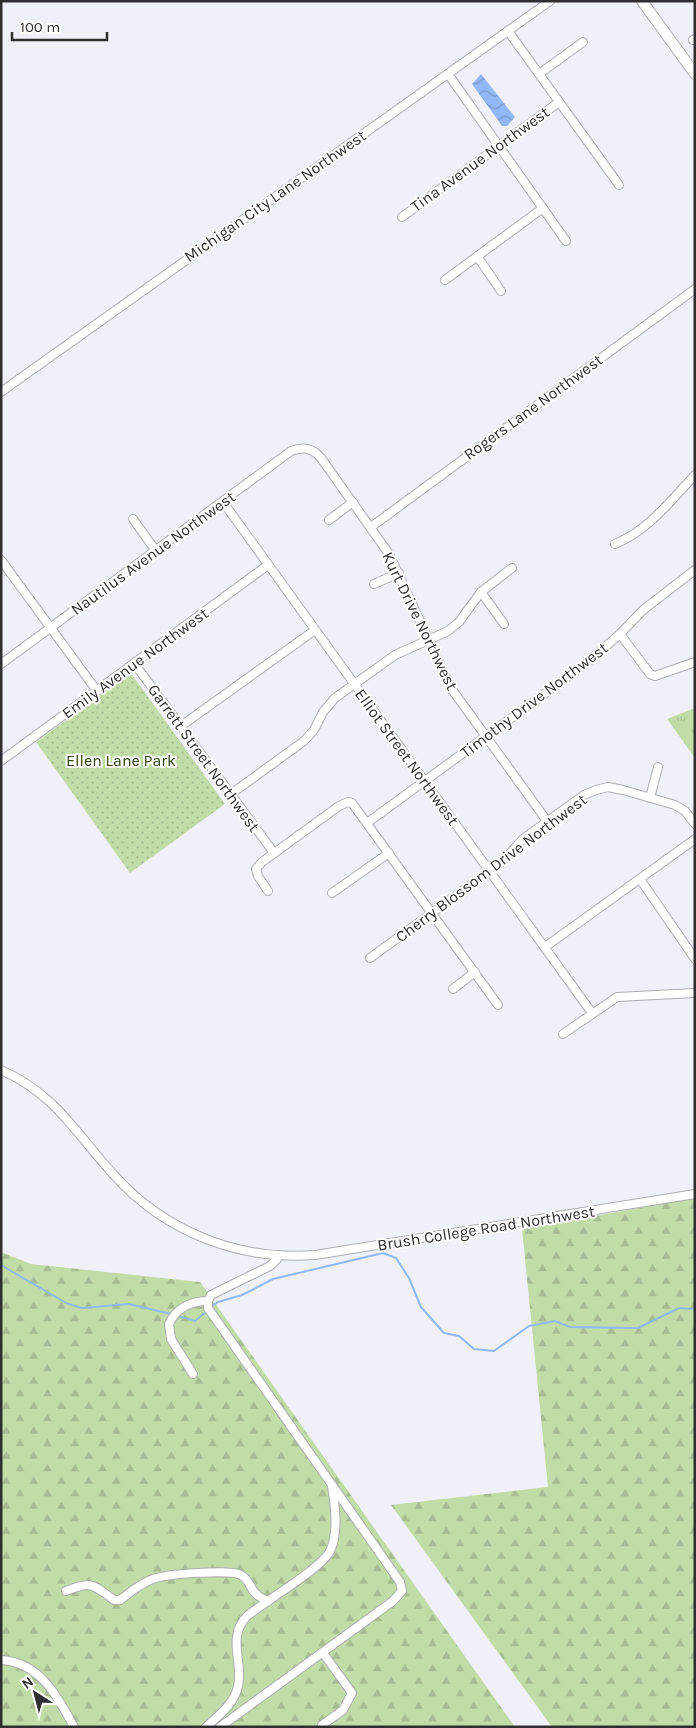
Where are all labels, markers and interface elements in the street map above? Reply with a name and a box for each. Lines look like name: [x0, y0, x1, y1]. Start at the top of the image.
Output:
scale bar: [12, 10, 108, 42]
text: 100 m: [20, 18, 60, 36]
street label: Tina Avenue Northwest: [407, 102, 553, 216]
street label: Michigan City Lane Northwest: [180, 126, 370, 266]
street label: Rogers Lane Northwest: [460, 350, 606, 464]
street label: Nautilus Avenue Northwest: [67, 487, 239, 619]
street label: Kurt Drive Northwest: [378, 549, 462, 693]
street label: Emily Avenue Northwest: [58, 604, 212, 722]
street label: Timothy Drive Northwest: [456, 638, 612, 762]
street label: Garrett Street Northwest: [144, 680, 264, 836]
street label: Elliot Street Northwest: [351, 685, 463, 829]
park label: Ellen Lane Park: [66, 751, 176, 770]
street label: Cherry Blossom Drive Northwest: [392, 790, 590, 946]
street label: Brush College Road Northwest: [376, 1201, 596, 1255]
north arrow: [10, 1668, 60, 1718]
text: N: [19, 1673, 37, 1693]

